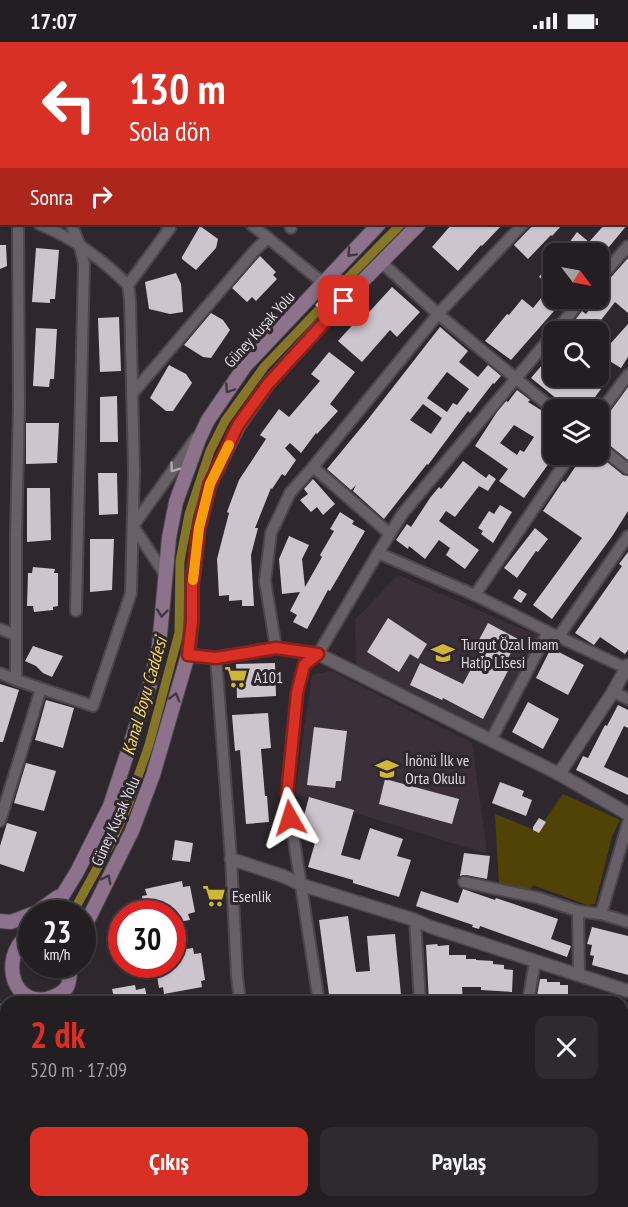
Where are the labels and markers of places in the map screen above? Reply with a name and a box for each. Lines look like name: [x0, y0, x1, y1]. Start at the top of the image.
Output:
pin: [318, 275, 369, 326]
place label: Turgut Özal İmam Hatip Lisesi: [461, 634, 559, 672]
school or university icon: Turgut Özal İmam Hatip Lisesi: [430, 640, 456, 666]
supermarket icon: A101: [223, 664, 249, 690]
place label: A101: [254, 667, 283, 687]
place label: İnönü İlk ve Orta Okulu: [405, 750, 469, 788]
school or university icon: İnönü İlk ve Orta Okulu: [374, 756, 400, 782]
supermarket icon: Esenlik: [201, 883, 227, 909]
place label: Esenlik: [232, 886, 272, 906]

